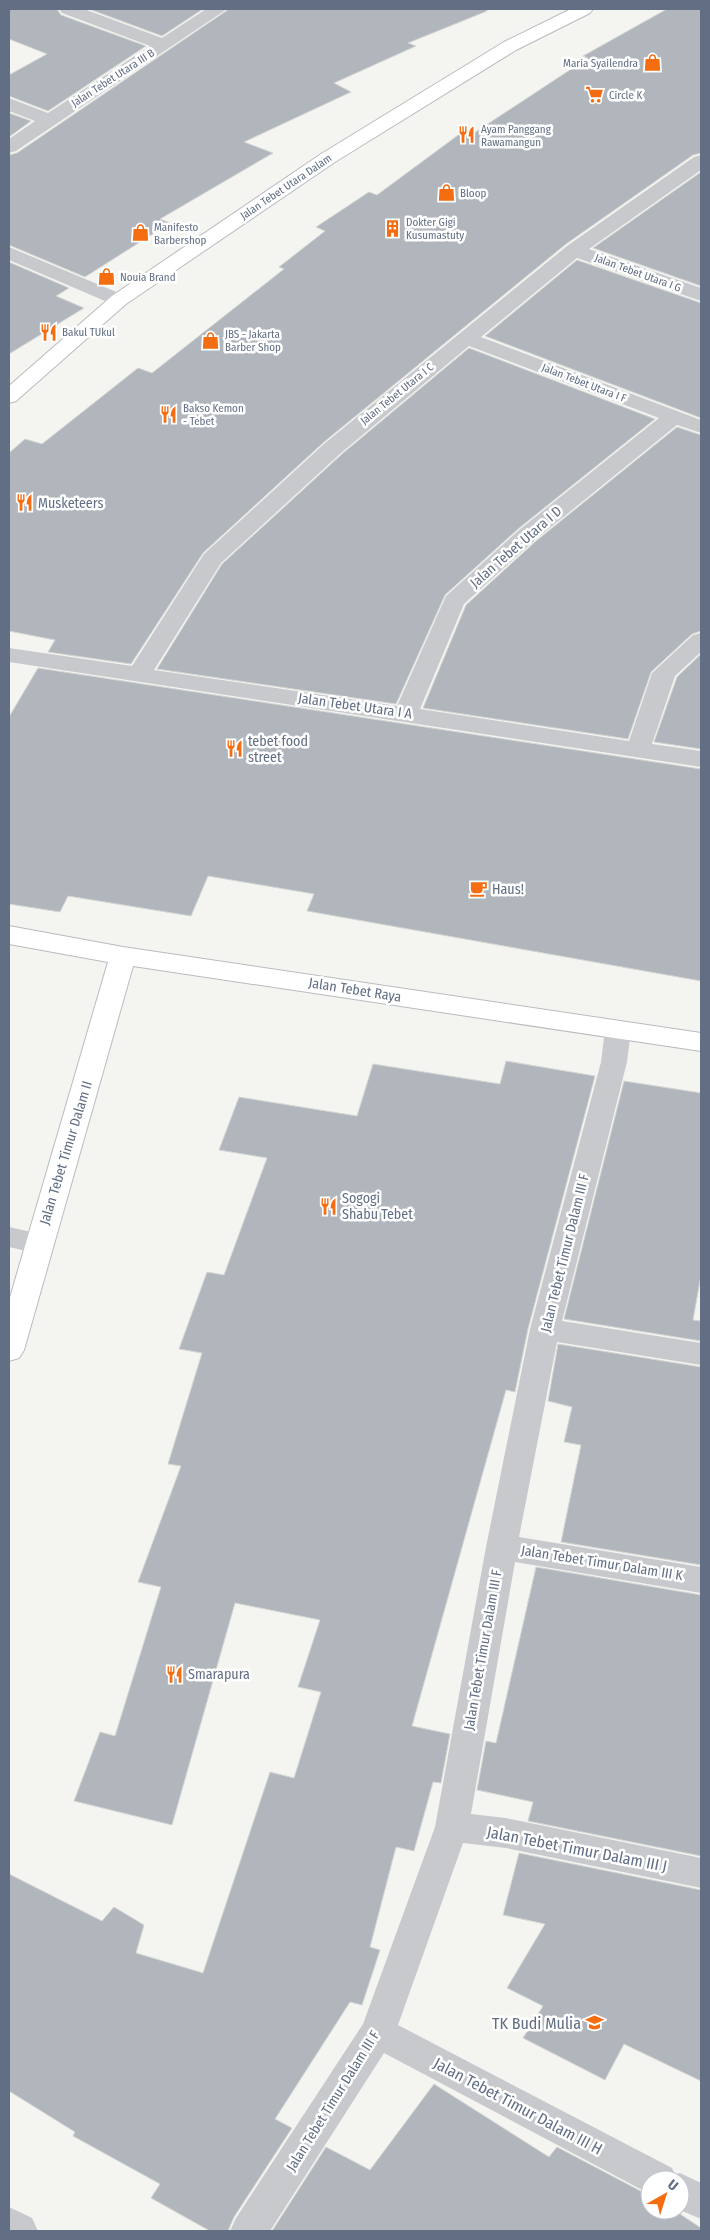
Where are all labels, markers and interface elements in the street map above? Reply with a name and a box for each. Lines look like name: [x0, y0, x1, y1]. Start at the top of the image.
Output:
street label: Jalan Tebet Utara III B: [69, 46, 157, 110]
shop icon: Maria Syailendra: [642, 53, 662, 73]
place label: Maria Syailendra: [563, 57, 638, 70]
supermarket icon: Circle K: [585, 85, 605, 105]
place label: Circle K: [609, 89, 642, 102]
place label: Ayam Panggang Rawamangun: [481, 123, 552, 149]
restaurant icon: Ayam Panggang Rawamangun: [457, 125, 477, 145]
street label: Jalan Tebet Utara Dalam: [238, 152, 334, 222]
shop icon: Bloop: [436, 183, 456, 203]
place label: Bloop: [460, 187, 486, 200]
place label: Dokter Gigi Kusumastuty: [406, 216, 464, 242]
building icon: Dokter Gigi Kusumastuty: [382, 218, 402, 238]
place label: Manifesto Barbershop: [154, 221, 206, 247]
shop icon: Manifesto Barbershop: [130, 223, 150, 243]
street label: Jalan Tebet Utara I G: [593, 251, 683, 295]
shop icon: Nouia Brand: [96, 267, 116, 287]
place label: Nouia Brand: [120, 271, 176, 284]
restaurant icon: Bakul TUkul: [38, 322, 58, 342]
place label: Bakul TUkul: [62, 326, 115, 339]
place label: JBS - Jakarta Barber Shop: [225, 328, 281, 354]
shop icon: JBS - Jakarta Barber Shop: [201, 330, 221, 350]
street label: Jalan Tebet Utara I C: [358, 360, 436, 427]
street label: Jalan Tebet Utara I F: [540, 361, 628, 405]
place label: Bakso Kemon - Tebet: [183, 402, 244, 428]
restaurant icon: Bakso Kemon - Tebet: [159, 404, 179, 424]
restaurant icon: Musketeers: [14, 493, 34, 513]
place label: Musketeers: [38, 495, 103, 512]
street label: Jalan Tebet Utara I D: [467, 503, 565, 591]
street label: Jalan Tebet Utara I A: [297, 690, 414, 723]
place label: tebet food street: [248, 733, 308, 766]
restaurant icon: tebet food street: [224, 739, 244, 759]
cafe icon: Haus!: [468, 879, 488, 899]
place label: Haus!: [492, 881, 524, 898]
street label: Jalan Tebet Raya: [307, 974, 403, 1006]
street label: Jalan Tebet Timur Dalam II: [36, 1079, 96, 1227]
street label: Jalan Tebet Timur Dalam III F: [537, 1172, 593, 1334]
place label: Sogogi Shabu Tebet: [342, 1190, 413, 1223]
restaurant icon: Sogogi Shabu Tebet: [318, 1196, 338, 1216]
street label: Jalan Tebet Timur Dalam III K: [520, 1542, 685, 1584]
street label: Jalan Tebet Timur Dalam III F: [461, 1569, 505, 1731]
restaurant icon: Smarapura: [164, 1664, 184, 1684]
place label: Smarapura: [188, 1666, 250, 1683]
street label: Jalan Tebet Timur Dalam III J: [485, 1822, 669, 1876]
school or university icon: TK Budi Mulia: [585, 2013, 605, 2033]
place label: TK Budi Mulia: [492, 2014, 581, 2033]
street label: Jalan Tebet Timur Dalam III F: [283, 2028, 383, 2174]
street label: Jalan Tebet Timur Dalam III H: [430, 2053, 606, 2159]
north arrow: [640, 2170, 690, 2220]
text: U: [664, 2176, 681, 2194]

